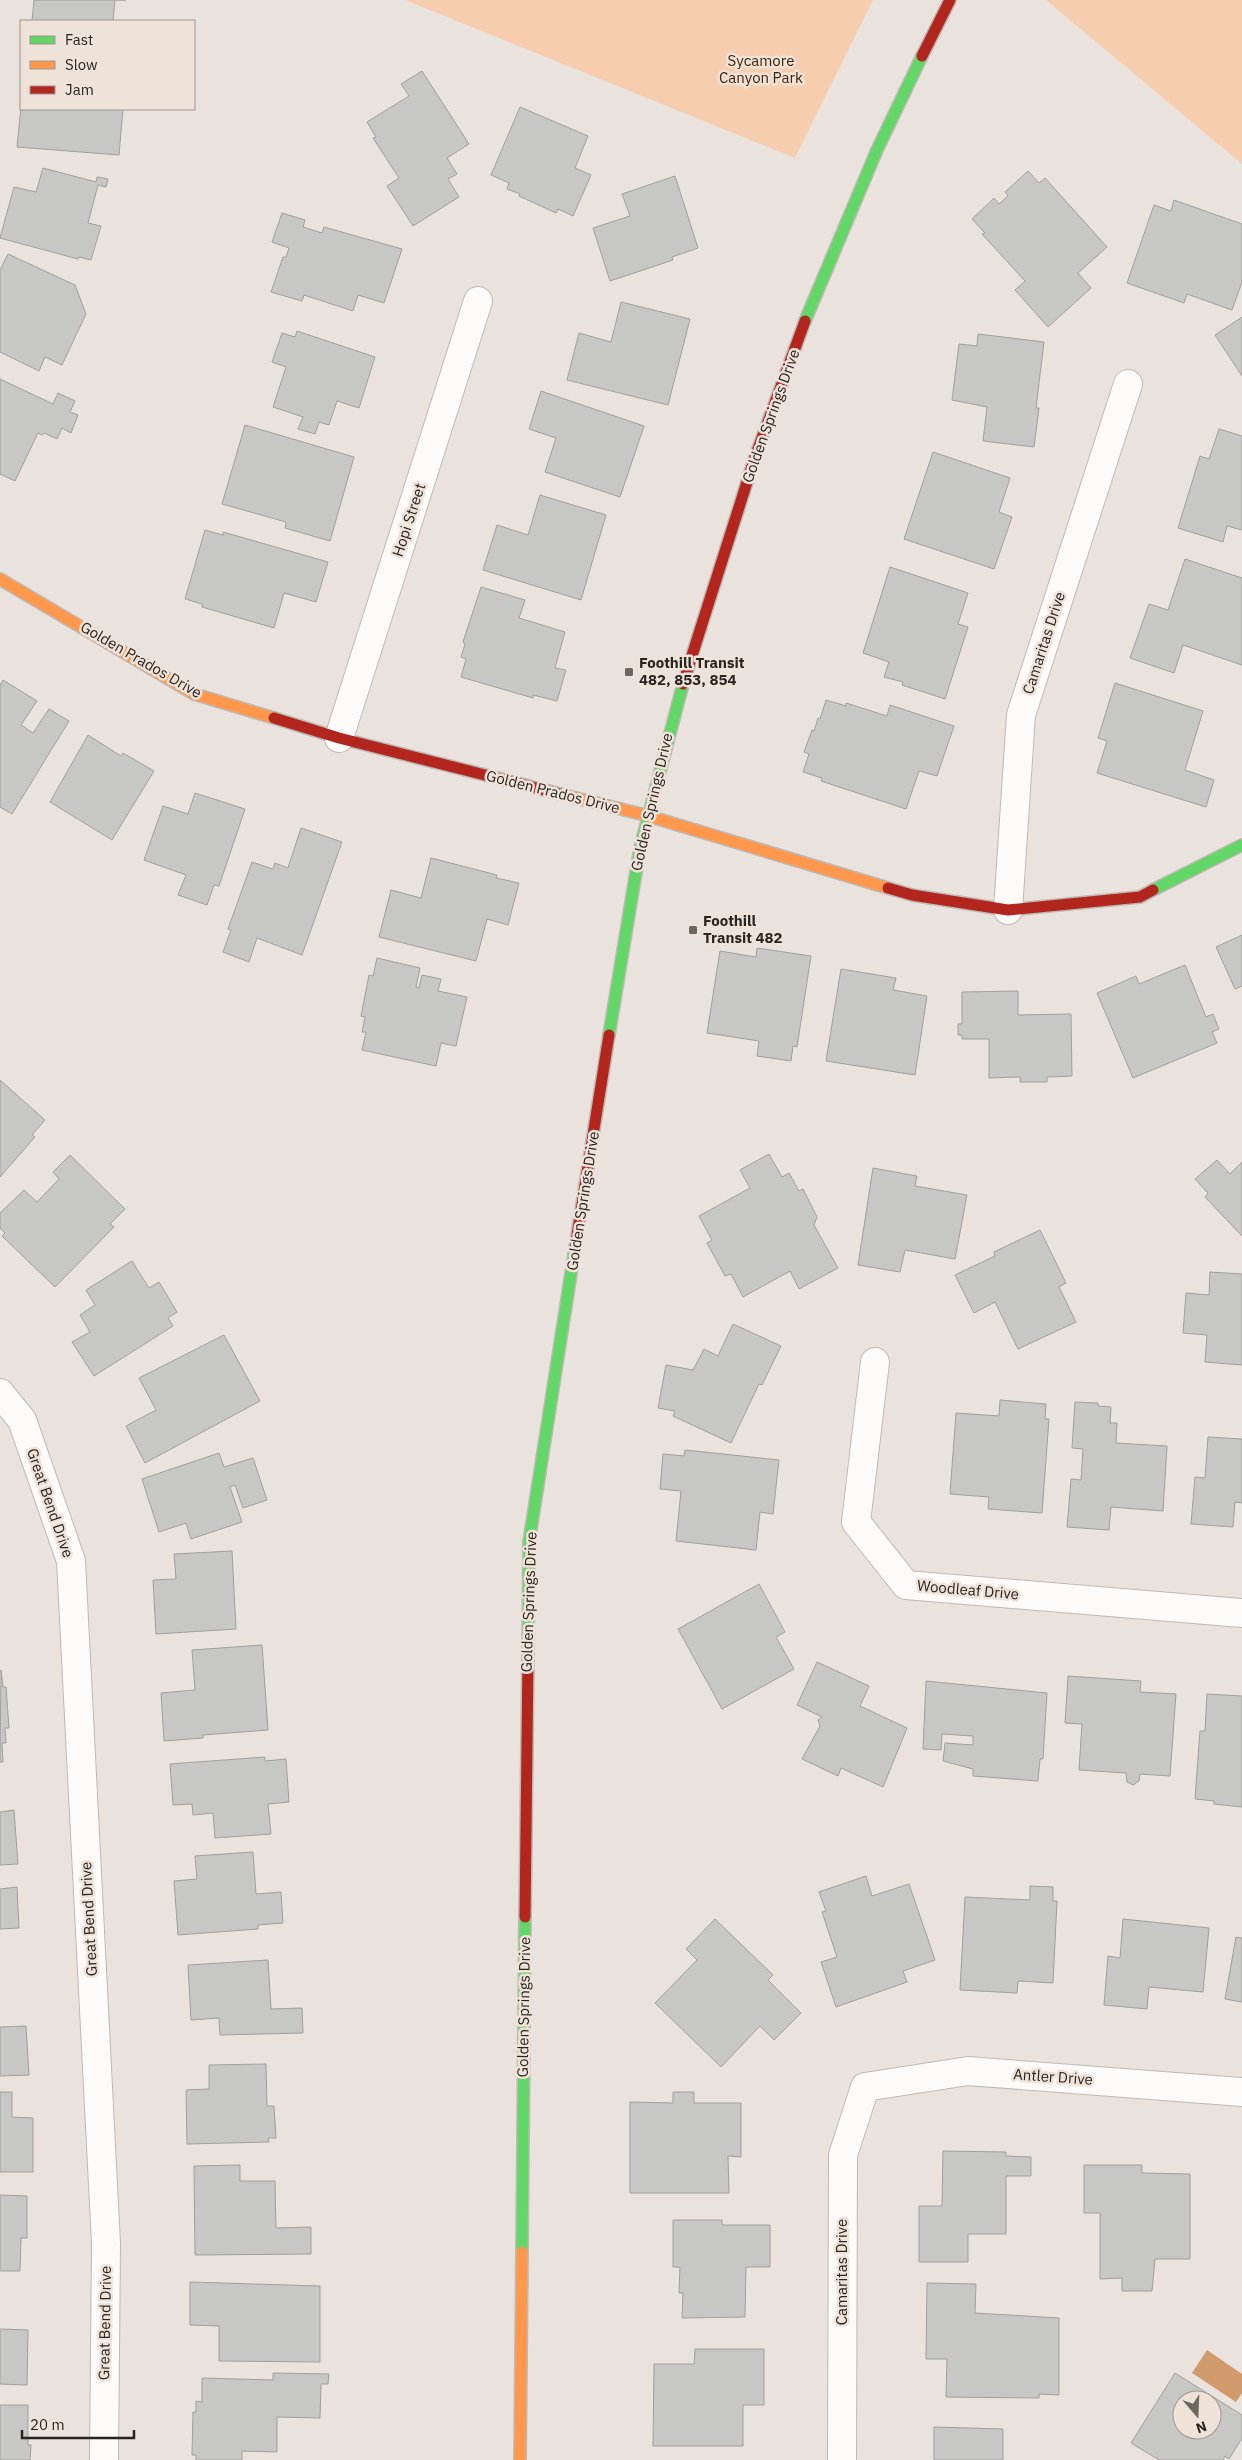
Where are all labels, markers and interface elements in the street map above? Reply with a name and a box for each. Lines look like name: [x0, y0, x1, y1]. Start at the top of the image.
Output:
legend: [20, 20, 195, 110]
text: Fast: [65, 30, 93, 49]
park label: Sycamore Canyon Park: [719, 51, 803, 87]
text: Slow: [65, 55, 98, 74]
text: Jam: [65, 80, 94, 99]
street label: Golden Springs Drive: [738, 346, 804, 485]
street label: Hopi Street: [388, 481, 429, 559]
street label: Camaritas Drive: [1018, 589, 1069, 696]
street label: Golden Prados Drive: [77, 617, 205, 702]
place label: Foothill Transit 482, 853, 854: [639, 653, 745, 689]
marker: Foothill Transit 482, 853, 854: [623, 666, 635, 678]
street label: Golden Springs Drive: [626, 731, 677, 873]
street label: Golden Prados Drive: [484, 766, 622, 817]
place label: Foothill Transit 482: [703, 911, 783, 947]
marker: Foothill Transit 482: [687, 924, 699, 936]
street label: Golden Springs Drive: [562, 1130, 603, 1272]
street label: Great Bend Drive: [23, 1446, 78, 1560]
street label: Golden Springs Drive: [517, 1531, 540, 1673]
street label: Woodleaf Drive: [916, 1576, 1020, 1603]
street label: Great Bend Drive: [76, 1861, 101, 1977]
street label: Golden Springs Drive: [513, 1937, 534, 2077]
street label: Antler Drive: [1013, 2064, 1093, 2089]
street label: Camaritas Drive: [832, 2219, 851, 2325]
street label: Great Bend Drive: [94, 2266, 115, 2380]
north arrow: [1172, 2390, 1222, 2440]
scale bar: [22, 2408, 135, 2440]
text: 20 m: [30, 2415, 65, 2434]
text: N: [1194, 2417, 1209, 2437]

